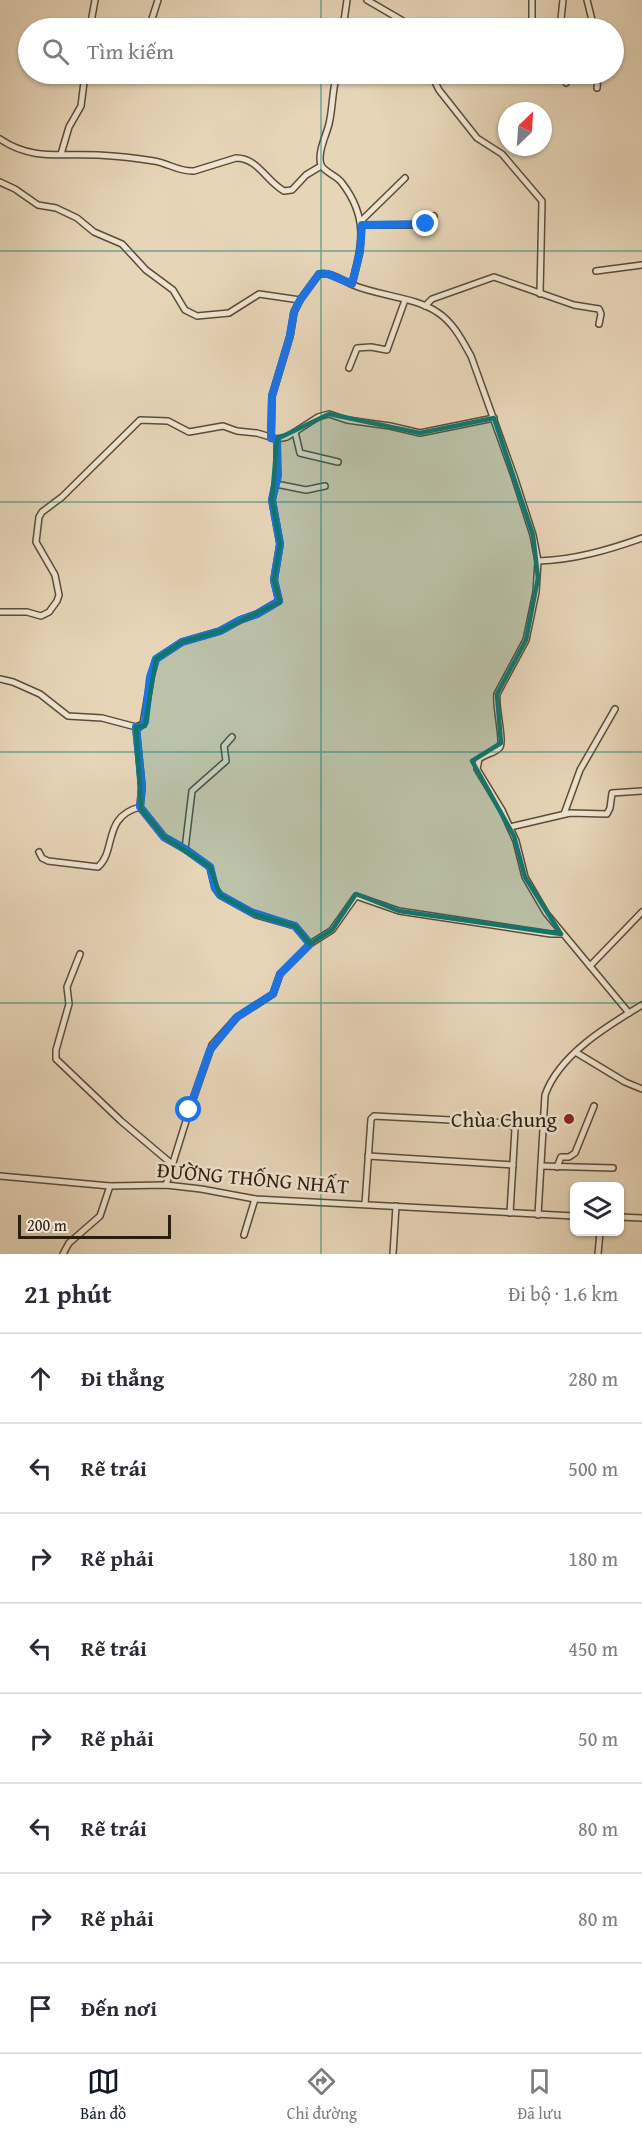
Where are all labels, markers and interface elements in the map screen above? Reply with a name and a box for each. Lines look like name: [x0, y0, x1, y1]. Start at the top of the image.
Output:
search box: [18, 18, 624, 84]
icon: search: [39, 35, 72, 68]
text: Tìm kiếm: [87, 35, 174, 67]
north arrow: [498, 102, 552, 156]
route end: [412, 210, 438, 236]
route start: [175, 1096, 201, 1122]
place label: Chùa Chung: [451, 1104, 558, 1135]
marker: Chùa Chung: [562, 1112, 576, 1126]
street label: ĐƯỜNG THỐNG NHẤT: [156, 1154, 350, 1202]
map controls: [570, 1182, 624, 1236]
button: layers: [570, 1182, 624, 1236]
scale bar: [18, 1212, 171, 1240]
text: 200 m: [27, 1213, 67, 1237]
text: 21 phút: [24, 1274, 112, 1313]
text: Đi bộ · 1.6 km: [508, 1279, 618, 1308]
icon: ahead: [24, 1362, 57, 1395]
text: Đi thẳng: [81, 1362, 164, 1394]
text: 280 m: [568, 1364, 618, 1393]
icon: left: [24, 1452, 57, 1485]
text: Rẽ trái: [81, 1452, 147, 1484]
text: 500 m: [568, 1454, 618, 1483]
icon: right: [24, 1542, 57, 1575]
text: Rẽ phải: [81, 1542, 154, 1574]
text: 180 m: [568, 1544, 618, 1573]
icon: left: [24, 1632, 57, 1665]
text: Rẽ trái: [81, 1632, 147, 1664]
text: 450 m: [568, 1634, 618, 1663]
icon: right: [24, 1722, 57, 1755]
text: Rẽ phải: [81, 1722, 154, 1754]
text: 50 m: [578, 1724, 618, 1753]
icon: left: [24, 1812, 57, 1845]
text: Rẽ trái: [81, 1812, 147, 1844]
text: 80 m: [578, 1814, 618, 1843]
icon: right: [24, 1902, 57, 1935]
text: Rẽ phải: [81, 1902, 154, 1934]
text: 80 m: [578, 1904, 618, 1933]
icon: arrive: [24, 1992, 57, 2025]
text: Đến nơi: [81, 1992, 157, 2024]
tab: Bản đồ: [80, 2065, 126, 2125]
tab: Chỉ đường: [287, 2065, 357, 2125]
tab: Đã lưu: [518, 2065, 562, 2125]

